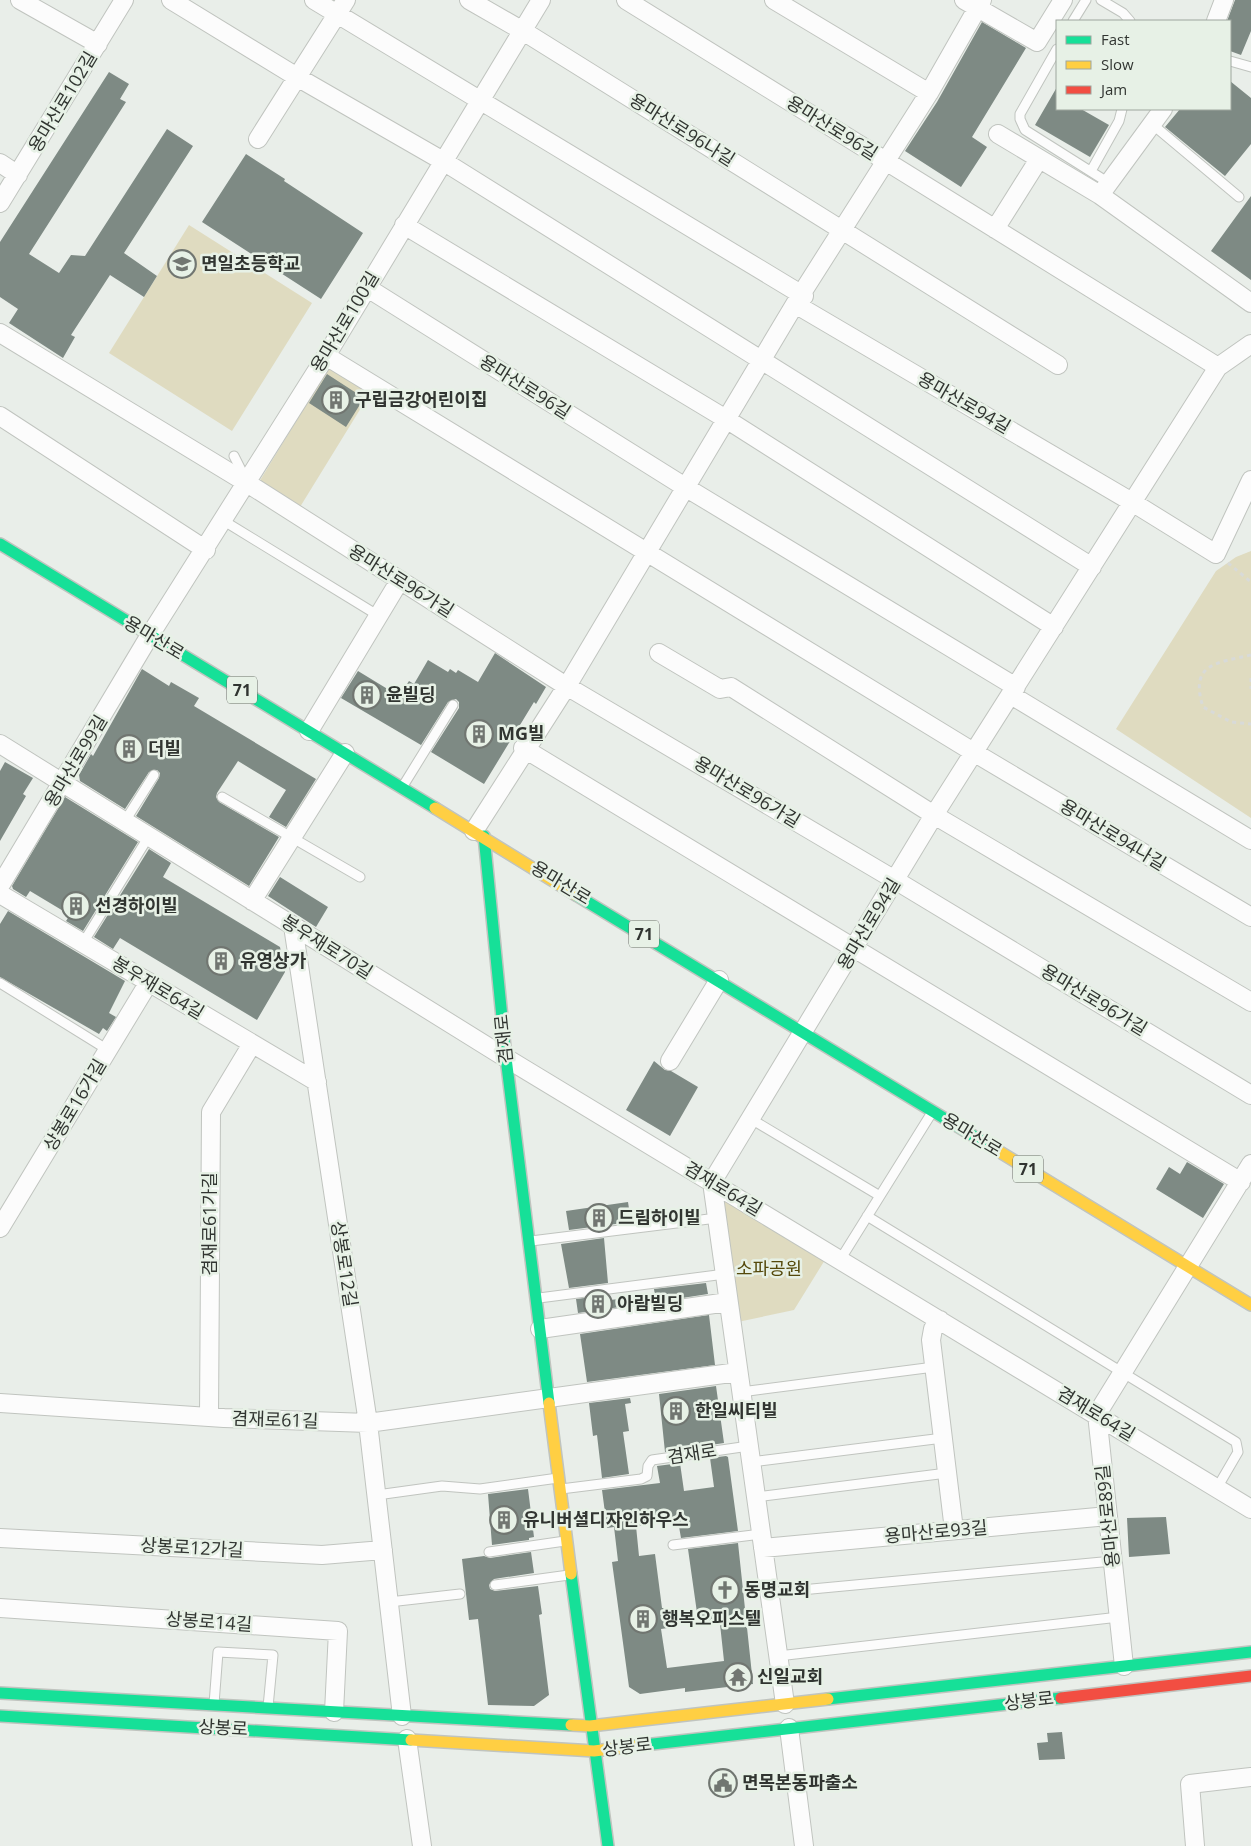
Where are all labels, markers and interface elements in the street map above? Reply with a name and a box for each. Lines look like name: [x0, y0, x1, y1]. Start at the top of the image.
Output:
legend: [1056, 20, 1231, 110]
text: Fast: [1101, 29, 1130, 49]
street label: 용마산로102길: [23, 47, 102, 156]
text: Slow: [1101, 54, 1134, 74]
text: Jam: [1099, 79, 1127, 99]
street label: 용마산로96나길: [625, 87, 740, 171]
street label: 용마산로96길: [782, 90, 883, 165]
school or university icon: 면일초등학교: [167, 249, 197, 279]
place label: 면일초등학교: [201, 251, 300, 275]
street label: 용마산로100길: [305, 267, 384, 376]
street label: 용마산로96길: [475, 349, 576, 424]
street label: 용마산로94길: [914, 366, 1015, 438]
building icon: 구립금강어린이집: [321, 385, 351, 415]
place label: 구립금강어린이집: [355, 387, 487, 411]
street label: 용마산로96가길: [344, 538, 459, 622]
street label: 용마산로: [120, 610, 189, 664]
road number: 71: [227, 676, 257, 704]
building icon: 윤빌딩: [352, 680, 382, 710]
place label: 윤빌딩: [386, 682, 436, 706]
street label: 용마산로99길: [38, 710, 112, 811]
building icon: MG빌: [464, 719, 494, 749]
place label: MG빌: [498, 721, 545, 745]
building icon: 더빌: [114, 734, 144, 764]
place label: 더빌: [148, 736, 181, 760]
street label: 용마산로96가길: [690, 750, 805, 832]
street label: 용마산로94나길: [1056, 793, 1171, 875]
street label: 용마산로: [527, 855, 596, 909]
street label: 용마산로94길: [831, 873, 905, 974]
building icon: 선경하이빌: [61, 891, 91, 921]
place label: 선경하이빌: [95, 893, 178, 917]
street label: 봉우재로70길: [277, 909, 378, 984]
road number: 71: [629, 921, 659, 948]
building icon: 유영상가: [206, 946, 236, 976]
place label: 유영상가: [240, 948, 307, 972]
street label: 봉우재로64길: [108, 950, 209, 1024]
street label: 용마산로96가길: [1037, 958, 1152, 1040]
street label: 겸재로: [488, 1013, 518, 1065]
street label: 상봉로16가길: [37, 1054, 111, 1155]
street label: 용마산로: [938, 1107, 1007, 1161]
street label: 겸재로64길: [680, 1155, 767, 1221]
road number: 71: [1013, 1156, 1043, 1182]
street label: 겸재로61가길: [197, 1172, 221, 1276]
building icon: 드림하이빌: [584, 1203, 614, 1233]
place label: 드림하이빌: [618, 1205, 701, 1229]
street label: 상봉로12길: [326, 1219, 364, 1309]
park label: 소파공원: [736, 1256, 802, 1280]
building icon: 아람빌딩: [583, 1289, 613, 1319]
place label: 아람빌딩: [617, 1291, 683, 1315]
street label: 겸재로64길: [1053, 1380, 1140, 1446]
building icon: 한일씨티빌: [661, 1396, 691, 1426]
place label: 한일씨티빌: [695, 1398, 778, 1422]
street label: 겸재로61길: [231, 1405, 319, 1433]
street label: 겸재로: [665, 1437, 718, 1469]
street label: 용마산로89길: [1090, 1463, 1124, 1569]
building icon: 유니버셜디자인하우스: [489, 1505, 519, 1535]
place label: 유니버셜디자인하우스: [523, 1507, 689, 1531]
street label: 용마산로93길: [883, 1515, 988, 1547]
street label: 상봉로12가길: [140, 1532, 244, 1562]
church icon: 동명교회: [710, 1575, 740, 1605]
place label: 동명교회: [744, 1577, 810, 1601]
building icon: 행복오피스텔: [628, 1604, 658, 1634]
street label: 상봉로14길: [165, 1606, 253, 1636]
place label: 행복오피스텔: [662, 1606, 761, 1630]
temple icon: 신일교회: [723, 1662, 753, 1692]
place label: 신일교회: [757, 1664, 823, 1688]
street label: 상봉로: [1003, 1685, 1055, 1715]
street label: 상봉로: [198, 1714, 248, 1740]
street label: 상봉로: [601, 1731, 653, 1761]
public building icon: 면목본동파출소: [708, 1768, 738, 1798]
place label: 면목본동파출소: [742, 1770, 858, 1794]

